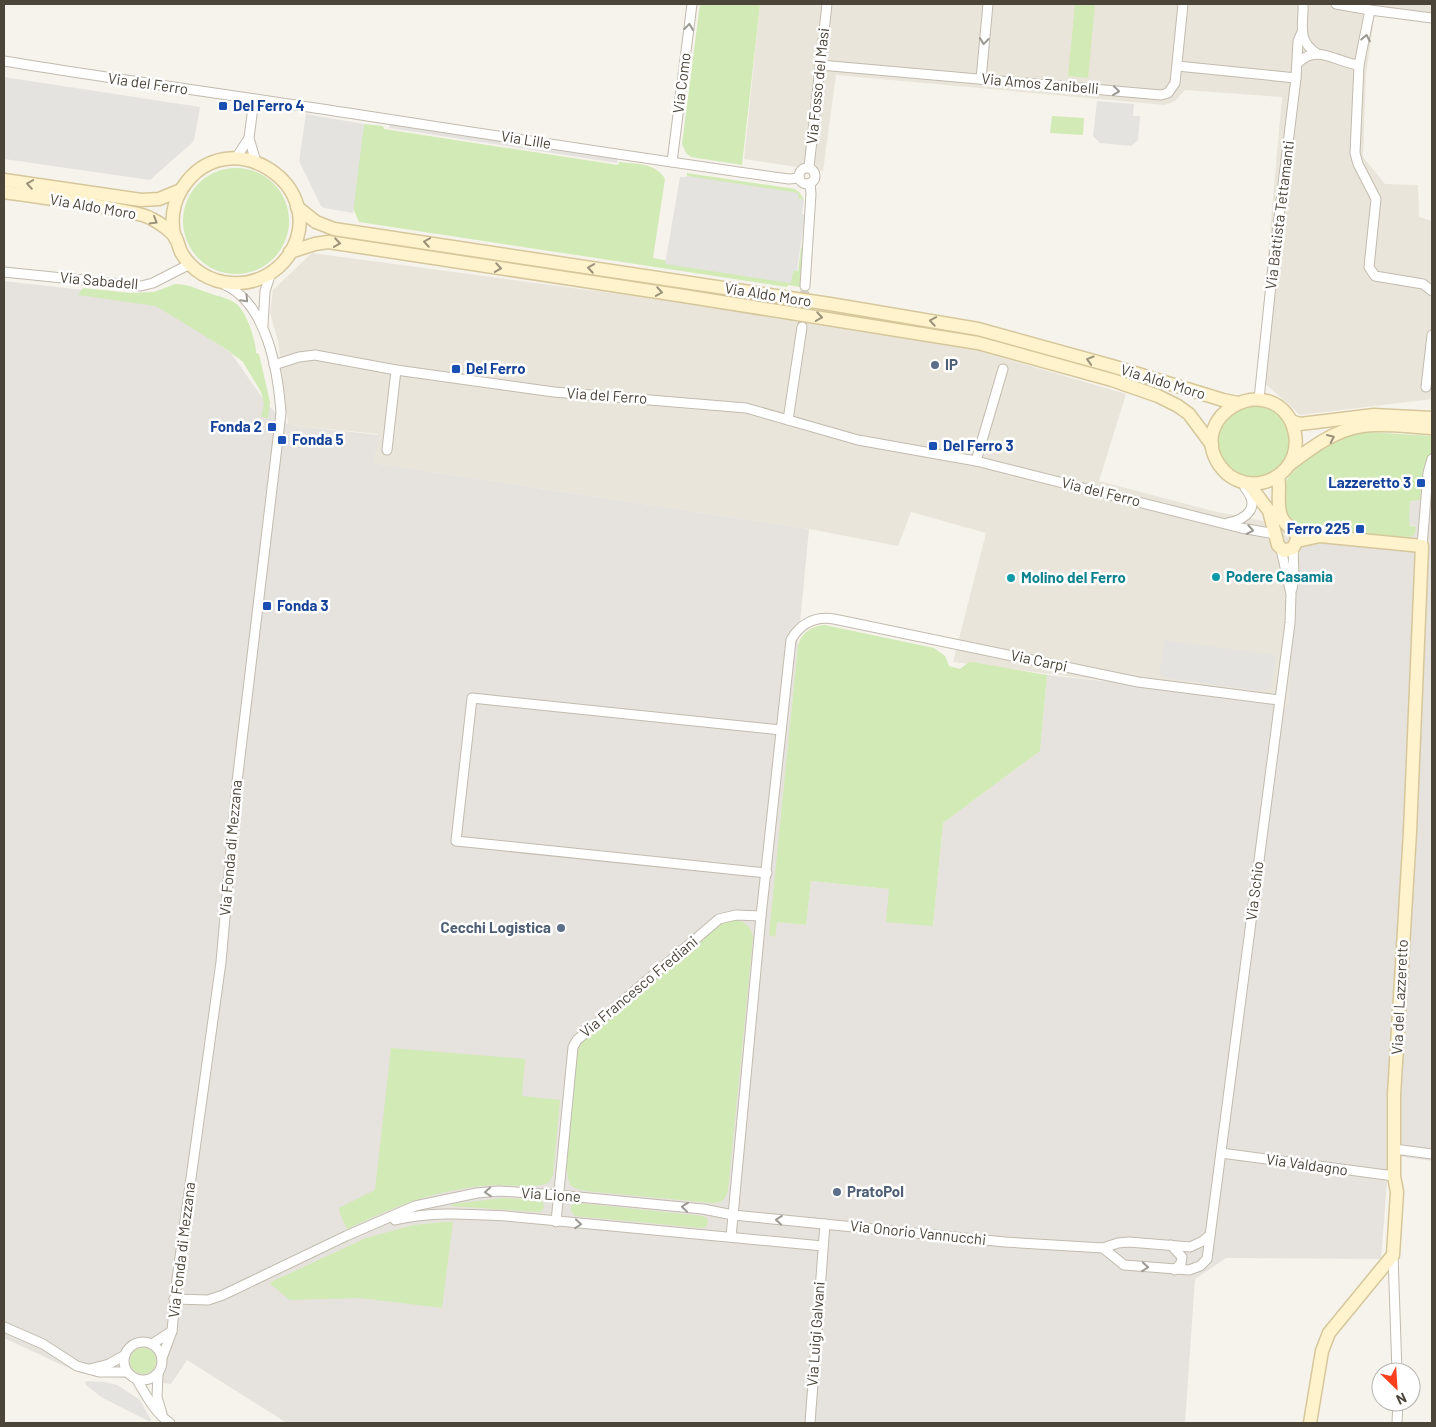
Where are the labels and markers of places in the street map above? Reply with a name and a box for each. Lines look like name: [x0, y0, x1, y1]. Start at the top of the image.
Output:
place label: Del Ferro 4: [233, 96, 305, 114]
marker: Del Ferro 4: [217, 100, 229, 112]
place label: IP: [945, 355, 958, 373]
place label: Del Ferro: [466, 359, 526, 377]
marker: IP: [929, 359, 941, 371]
marker: Del Ferro: [450, 363, 462, 375]
place label: Fonda 2: [210, 417, 262, 435]
marker: Fonda 2: [266, 421, 278, 433]
place label: Fonda 5: [292, 430, 344, 448]
marker: Fonda 5: [276, 434, 288, 446]
place label: Del Ferro 3: [943, 436, 1014, 454]
marker: Del Ferro 3: [927, 440, 939, 452]
place label: Lazzeretto 3: [1328, 473, 1411, 491]
marker: Lazzeretto 3: [1415, 477, 1427, 489]
place label: Ferro 225: [1287, 519, 1350, 537]
marker: Ferro 225: [1354, 523, 1366, 535]
place label: Podere Casamia: [1226, 567, 1333, 585]
place label: Molino del Ferro: [1021, 568, 1126, 586]
marker: Podere Casamia: [1210, 571, 1222, 583]
marker: Molino del Ferro: [1005, 572, 1017, 584]
place label: Fonda 3: [277, 596, 329, 614]
marker: Fonda 3: [261, 600, 273, 612]
place label: Cecchi Logistica: [441, 918, 551, 936]
marker: Cecchi Logistica: [555, 922, 567, 934]
place label: PratoPol: [847, 1182, 904, 1200]
marker: PratoPol: [831, 1186, 843, 1198]

